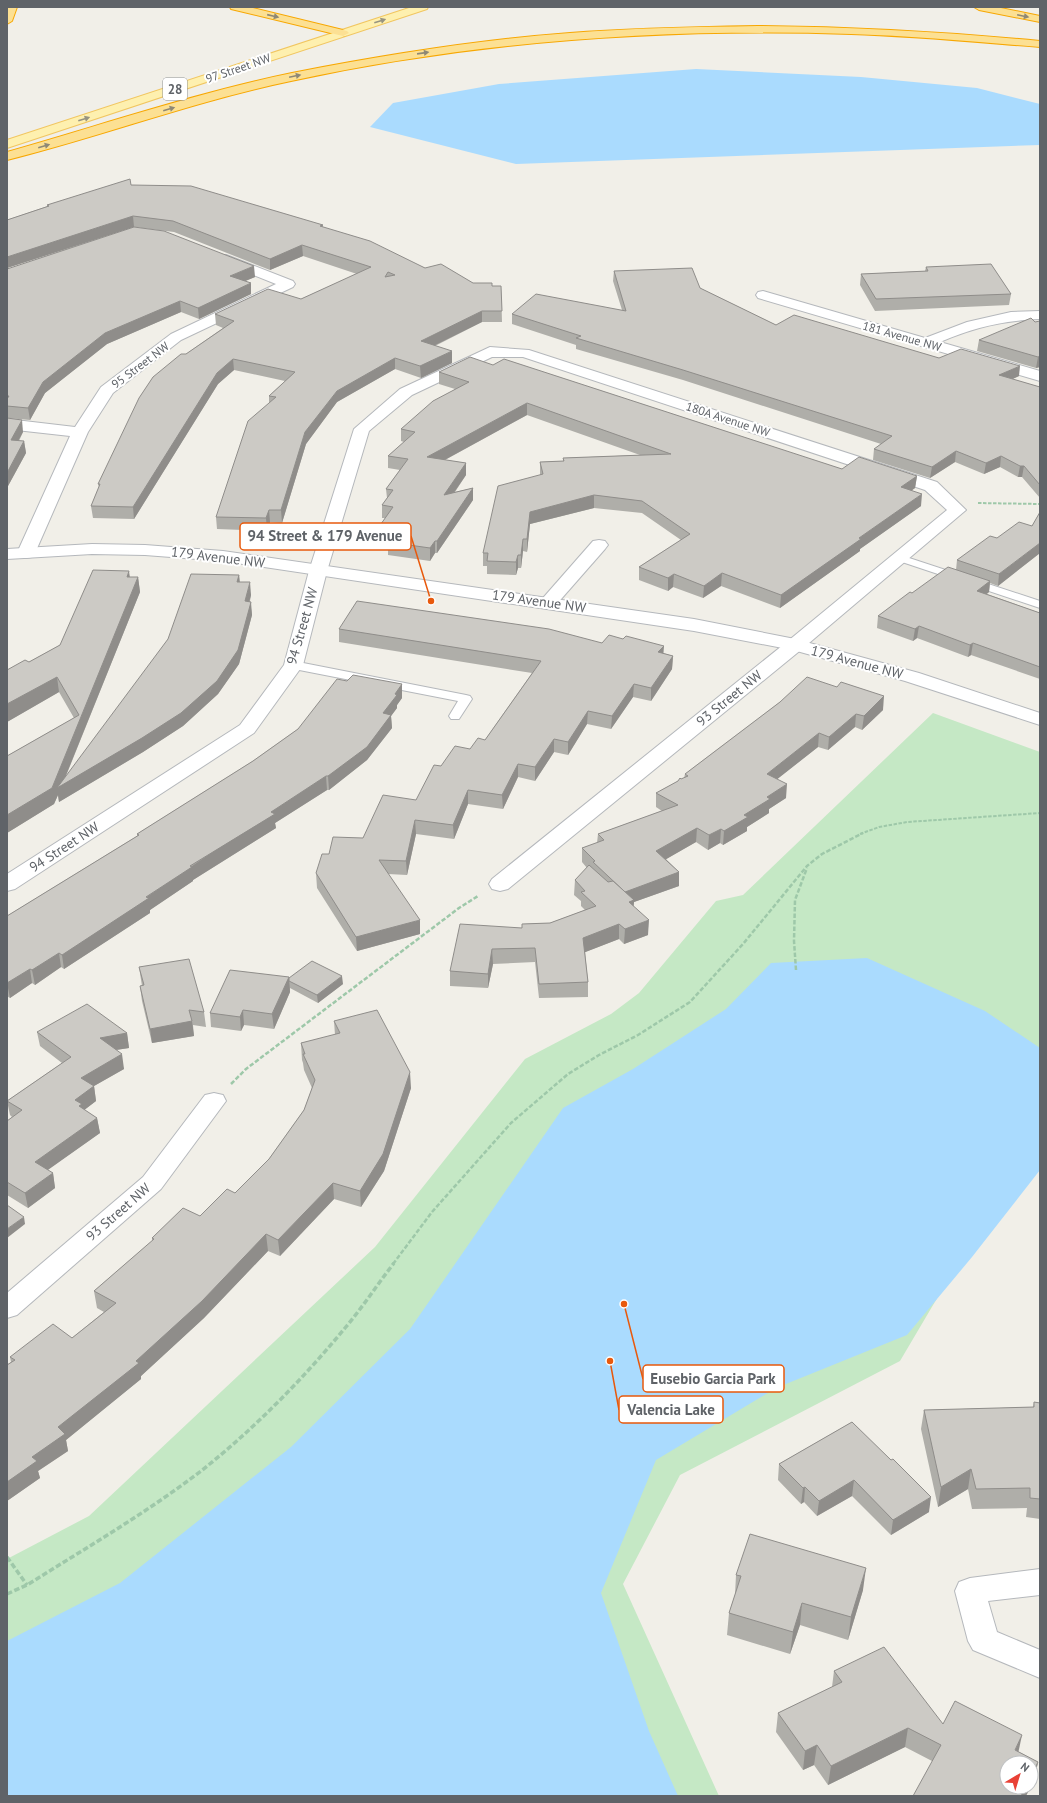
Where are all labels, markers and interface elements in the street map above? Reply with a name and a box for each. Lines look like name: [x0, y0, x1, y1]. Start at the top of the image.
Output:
one-way arrow: [267, 13, 279, 19]
one-way arrow: [1017, 13, 1030, 19]
one-way arrow: [374, 18, 386, 24]
street label: 97 Street NW: [204, 50, 272, 86]
one-way arrow: [417, 50, 429, 56]
one-way arrow: [289, 73, 301, 79]
road number: 28: [163, 78, 187, 100]
one-way arrow: [164, 106, 176, 112]
one-way arrow: [78, 116, 90, 122]
one-way arrow: [38, 142, 51, 148]
street label: 181 Avenue NW: [861, 318, 943, 354]
street label: 95 Street NW: [108, 338, 172, 391]
street label: 180A Avenue NW: [684, 398, 772, 440]
callout: 94 Street & 179 Avenue: [240, 523, 411, 550]
text: 94 Street & 179 Avenue: [248, 526, 403, 545]
street label: 179 Avenue NW: [170, 542, 266, 572]
street label: 94 Street NW: [282, 585, 322, 667]
street label: 179 Avenue NW: [491, 586, 588, 617]
street label: 179 Avenue NW: [809, 641, 905, 683]
street label: 93 Street NW: [692, 666, 766, 730]
street label: 94 Street NW: [26, 818, 103, 876]
street label: 93 Street NW: [82, 1179, 154, 1245]
callout: Eusebio Garcia Park: [643, 1365, 784, 1392]
text: Eusebio Garcia Park: [650, 1369, 776, 1388]
callout: Valencia Lake: [619, 1396, 723, 1423]
text: Valencia Lake: [626, 1400, 715, 1419]
north arrow: [999, 1755, 1039, 1795]
text: N: [1018, 1759, 1032, 1775]

